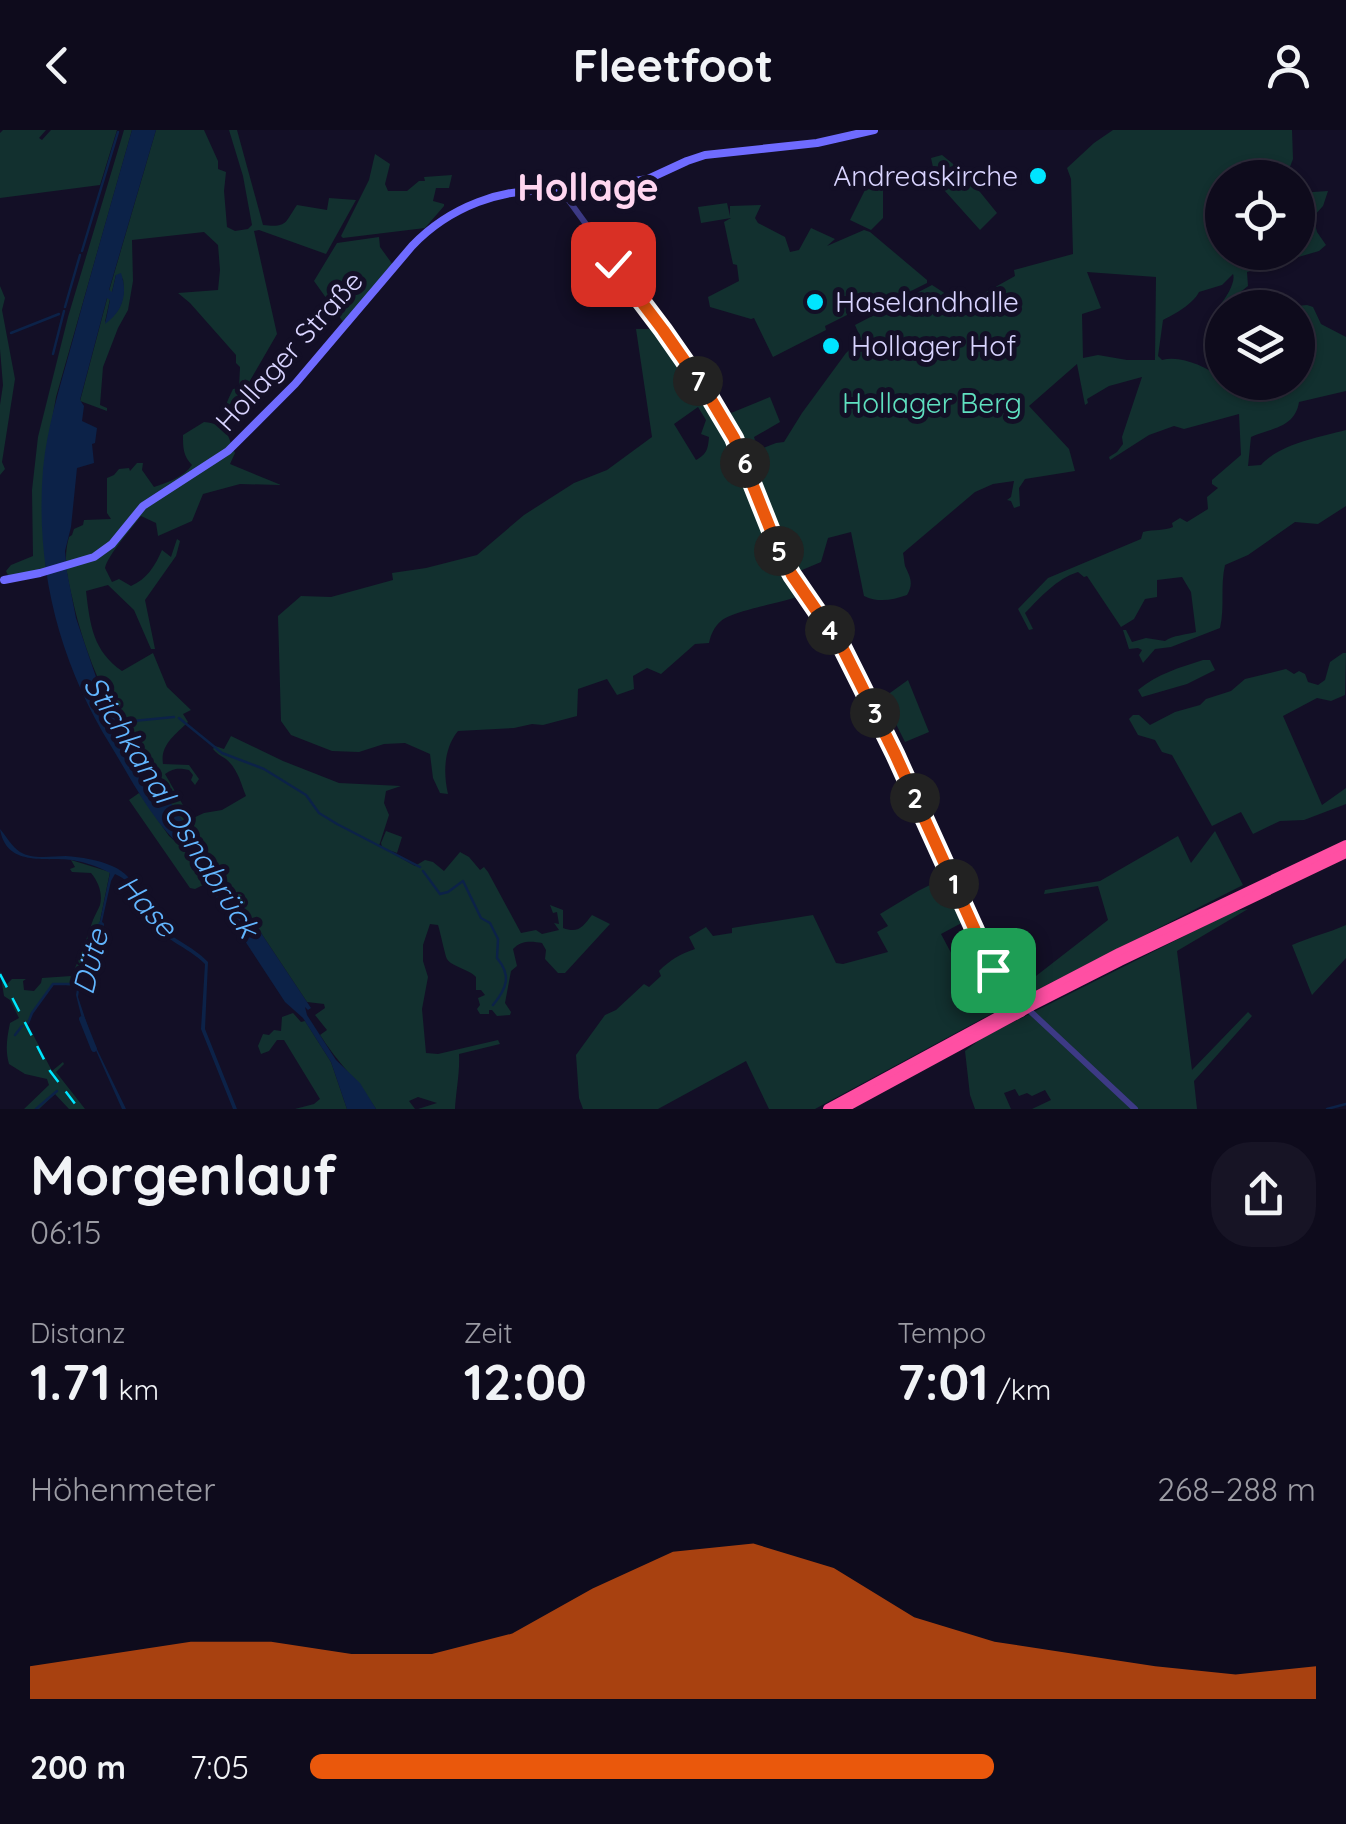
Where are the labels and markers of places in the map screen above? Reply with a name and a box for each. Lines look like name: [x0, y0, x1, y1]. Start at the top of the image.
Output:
place label: Andreaskirche: [833, 158, 1018, 193]
marker: Andreaskirche: [1027, 165, 1049, 187]
pin: [571, 222, 656, 307]
place label: Haselandhalle: [835, 284, 1019, 319]
marker: Haselandhalle: [804, 291, 826, 313]
place label: Hollager Hof: [851, 328, 1016, 363]
marker: Hollager Hof: [820, 335, 842, 357]
pin: 7: [673, 356, 723, 406]
pin: 6: [720, 438, 770, 488]
pin: 5: [754, 526, 804, 576]
pin: 4: [805, 605, 855, 655]
pin: 3: [850, 688, 900, 738]
pin: 2: [890, 773, 940, 823]
pin: 1: [929, 859, 979, 909]
pin: [951, 928, 1036, 1013]

